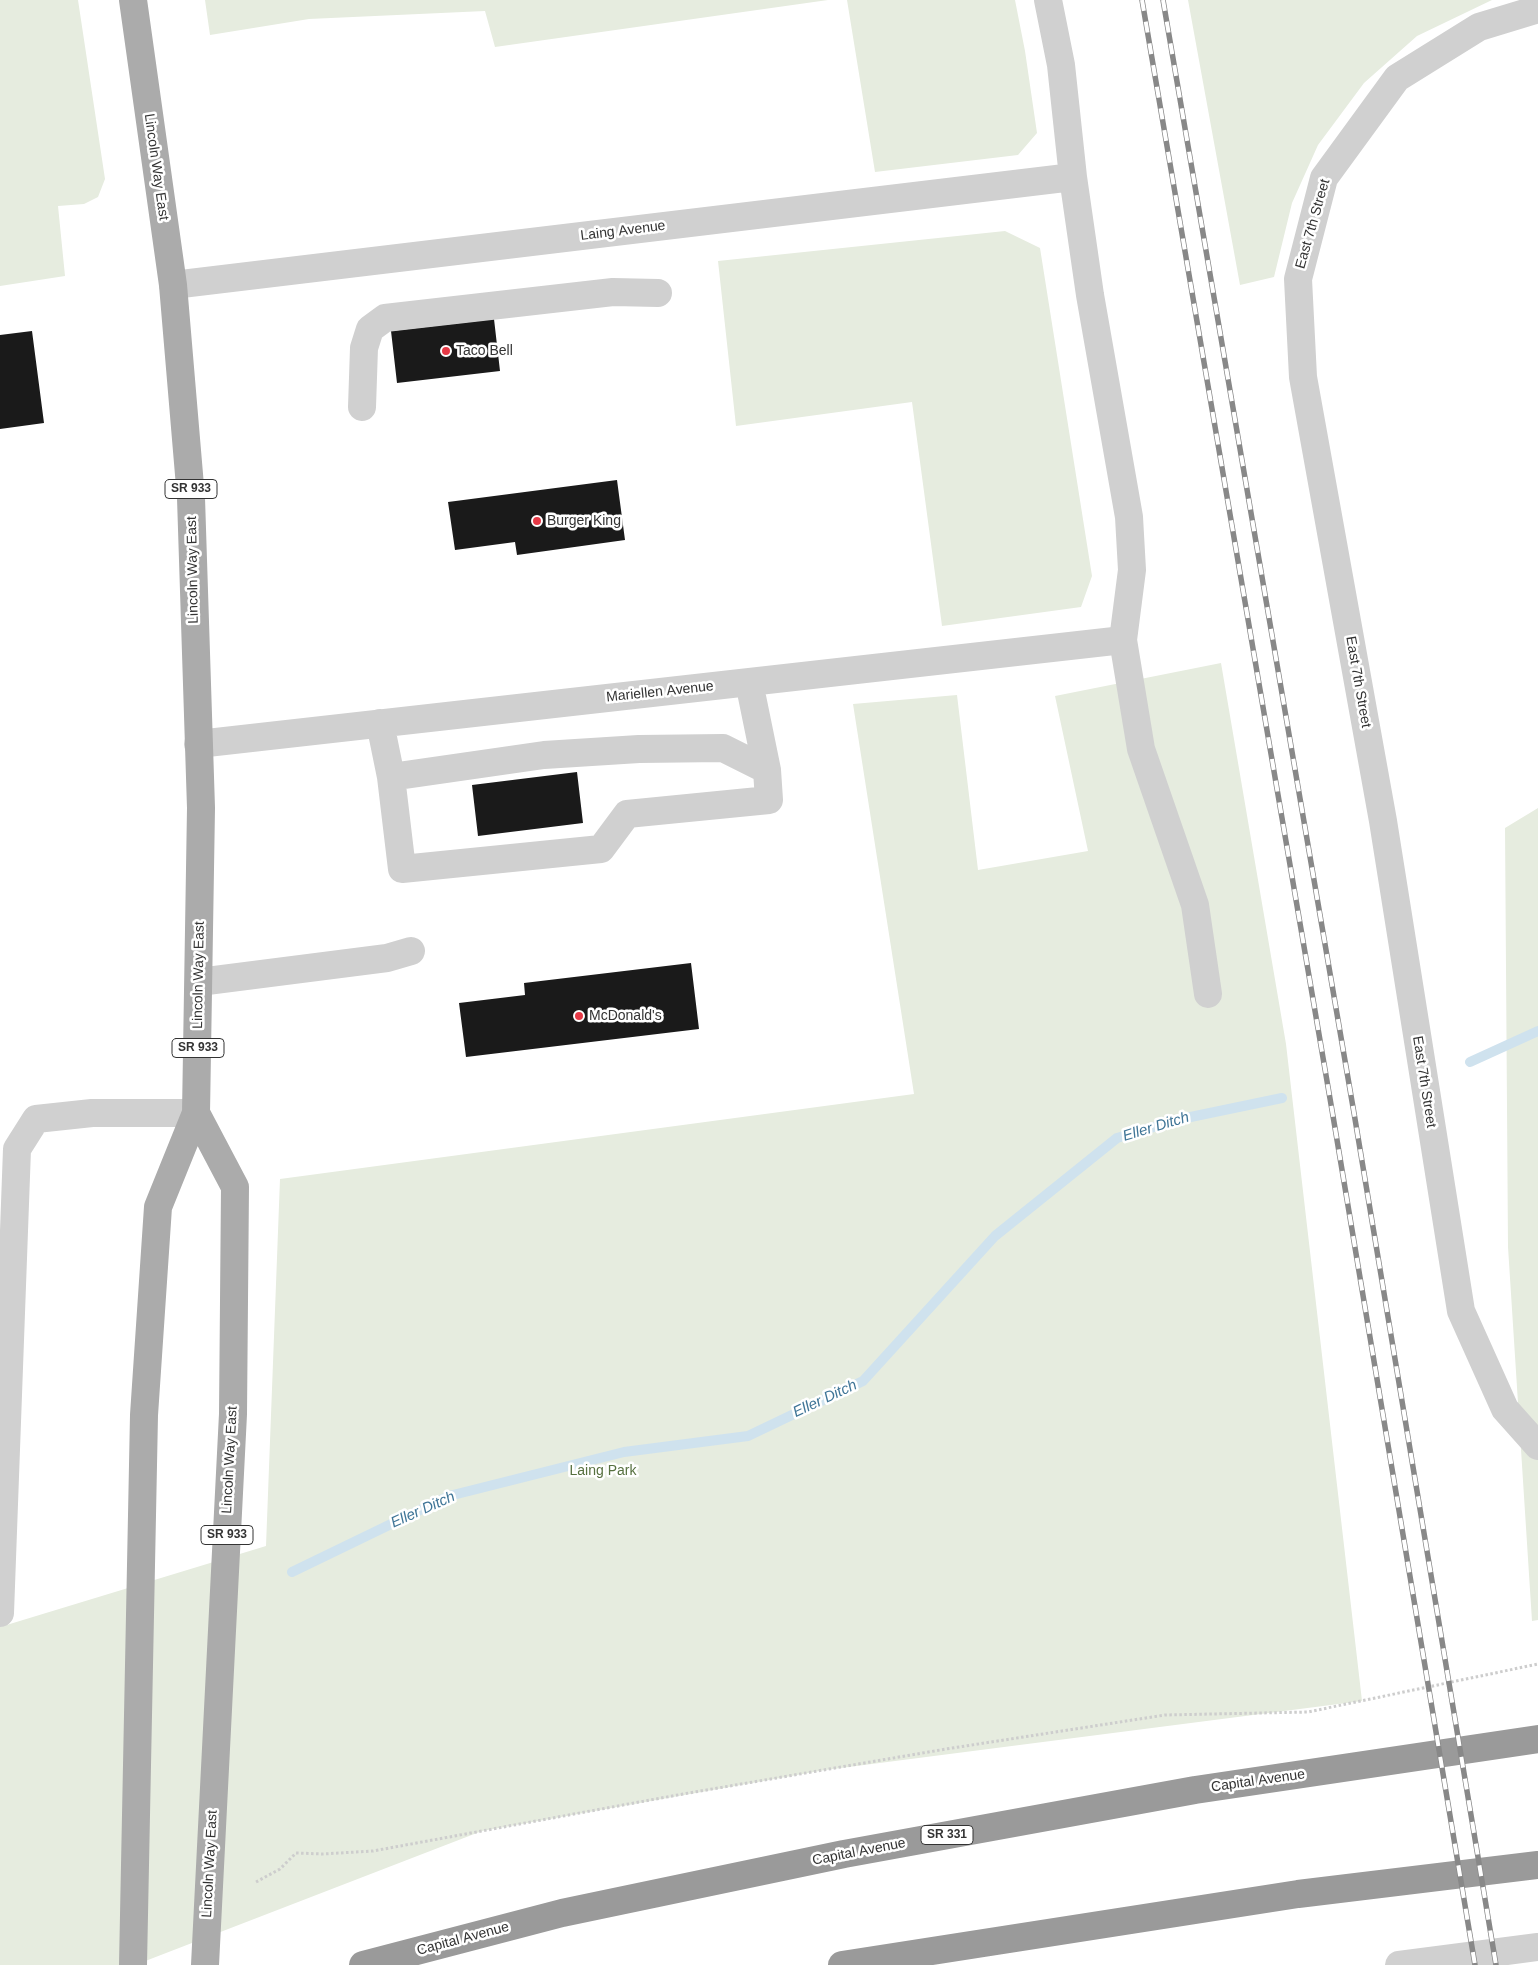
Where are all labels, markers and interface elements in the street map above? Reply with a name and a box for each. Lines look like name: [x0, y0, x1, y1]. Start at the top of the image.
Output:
street label: Lincoln Way East: [140, 113, 172, 221]
street label: East 7th Street: [1292, 177, 1334, 271]
street label: Laing Avenue: [580, 217, 666, 245]
place label: Taco Bell: [456, 343, 513, 359]
marker: Taco Bell: [440, 345, 452, 357]
road number: SR 933: [165, 479, 217, 498]
place label: Burger King: [547, 513, 621, 529]
marker: Burger King: [531, 515, 543, 527]
street label: Lincoln Way East: [184, 516, 202, 624]
street label: East 7th Street: [1342, 635, 1374, 729]
street label: Mariellen Avenue: [605, 678, 715, 706]
street label: Lincoln Way East: [190, 921, 208, 1029]
place label: McDonald's: [589, 1008, 662, 1024]
marker: McDonald's: [573, 1010, 585, 1022]
street label: East 7th Street: [1408, 1035, 1440, 1129]
road number: SR 933: [172, 1038, 224, 1058]
water label: Eller Ditch: [1121, 1108, 1191, 1146]
water label: Eller Ditch: [790, 1376, 860, 1422]
street label: Lincoln Way East: [219, 1406, 241, 1514]
park label: Laing Park: [570, 1463, 636, 1479]
water label: Eller Ditch: [388, 1488, 458, 1532]
road number: SR 933: [201, 1526, 253, 1544]
street label: Capital Avenue: [1210, 1766, 1306, 1796]
street label: Lincoln Way East: [199, 1810, 221, 1918]
road number: SR 331: [921, 1826, 973, 1844]
street label: Capital Avenue: [811, 1835, 907, 1869]
street label: Capital Avenue: [415, 1919, 511, 1959]

